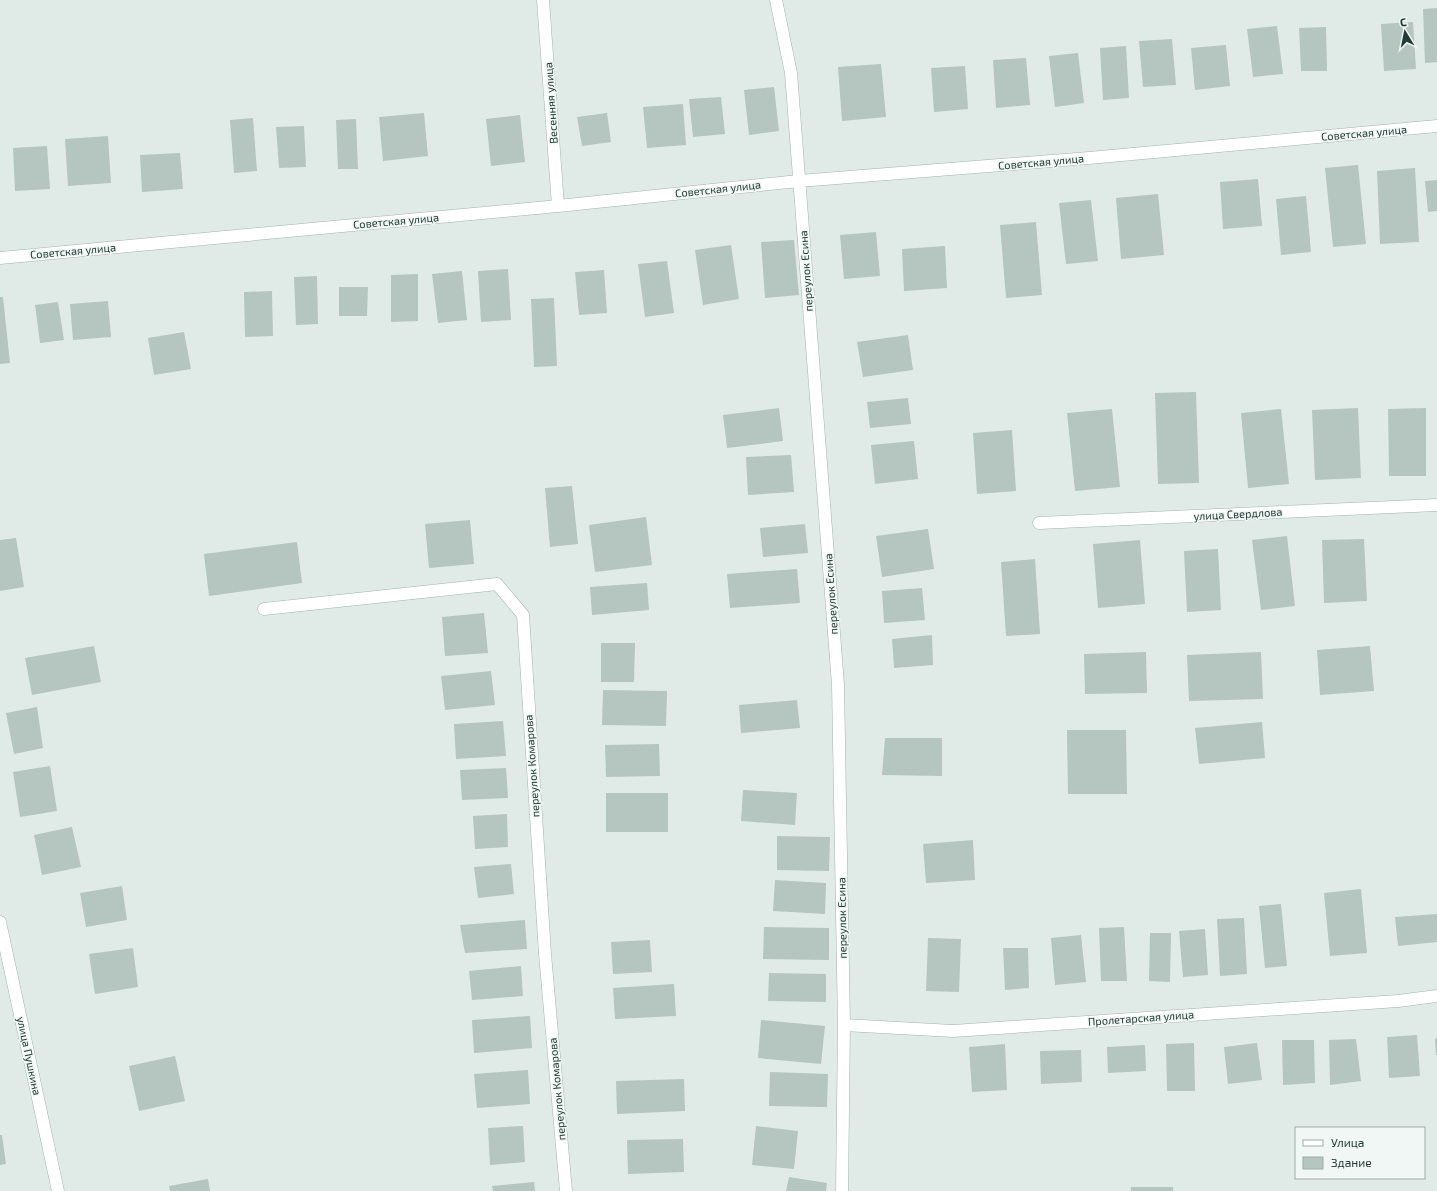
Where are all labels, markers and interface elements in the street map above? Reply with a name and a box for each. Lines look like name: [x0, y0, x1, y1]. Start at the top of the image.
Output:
north arrow: [1385, 12, 1425, 52]
text: С: [1399, 15, 1408, 29]
street label: Весенняя улица: [541, 62, 561, 144]
street label: Советская улица: [1320, 122, 1408, 144]
street label: Советская улица: [997, 151, 1085, 173]
street label: Советская улица: [674, 178, 762, 200]
street label: Советская улица: [352, 210, 440, 232]
street label: переулок Есина: [796, 230, 816, 312]
street label: Советская улица: [29, 240, 117, 262]
street label: улица Свердлова: [1193, 505, 1283, 523]
street label: переулок Есина: [821, 553, 841, 635]
street label: переулок Комарова: [521, 714, 543, 818]
street label: переулок Есина: [834, 877, 850, 959]
street label: Пролетарская улица: [1088, 1007, 1194, 1029]
street label: улица Пушкина: [14, 1015, 44, 1097]
street label: переулок Комарова: [546, 1037, 568, 1141]
legend: [1295, 1127, 1425, 1179]
text: Улица: [1331, 1135, 1364, 1149]
text: Здание: [1331, 1155, 1372, 1169]

